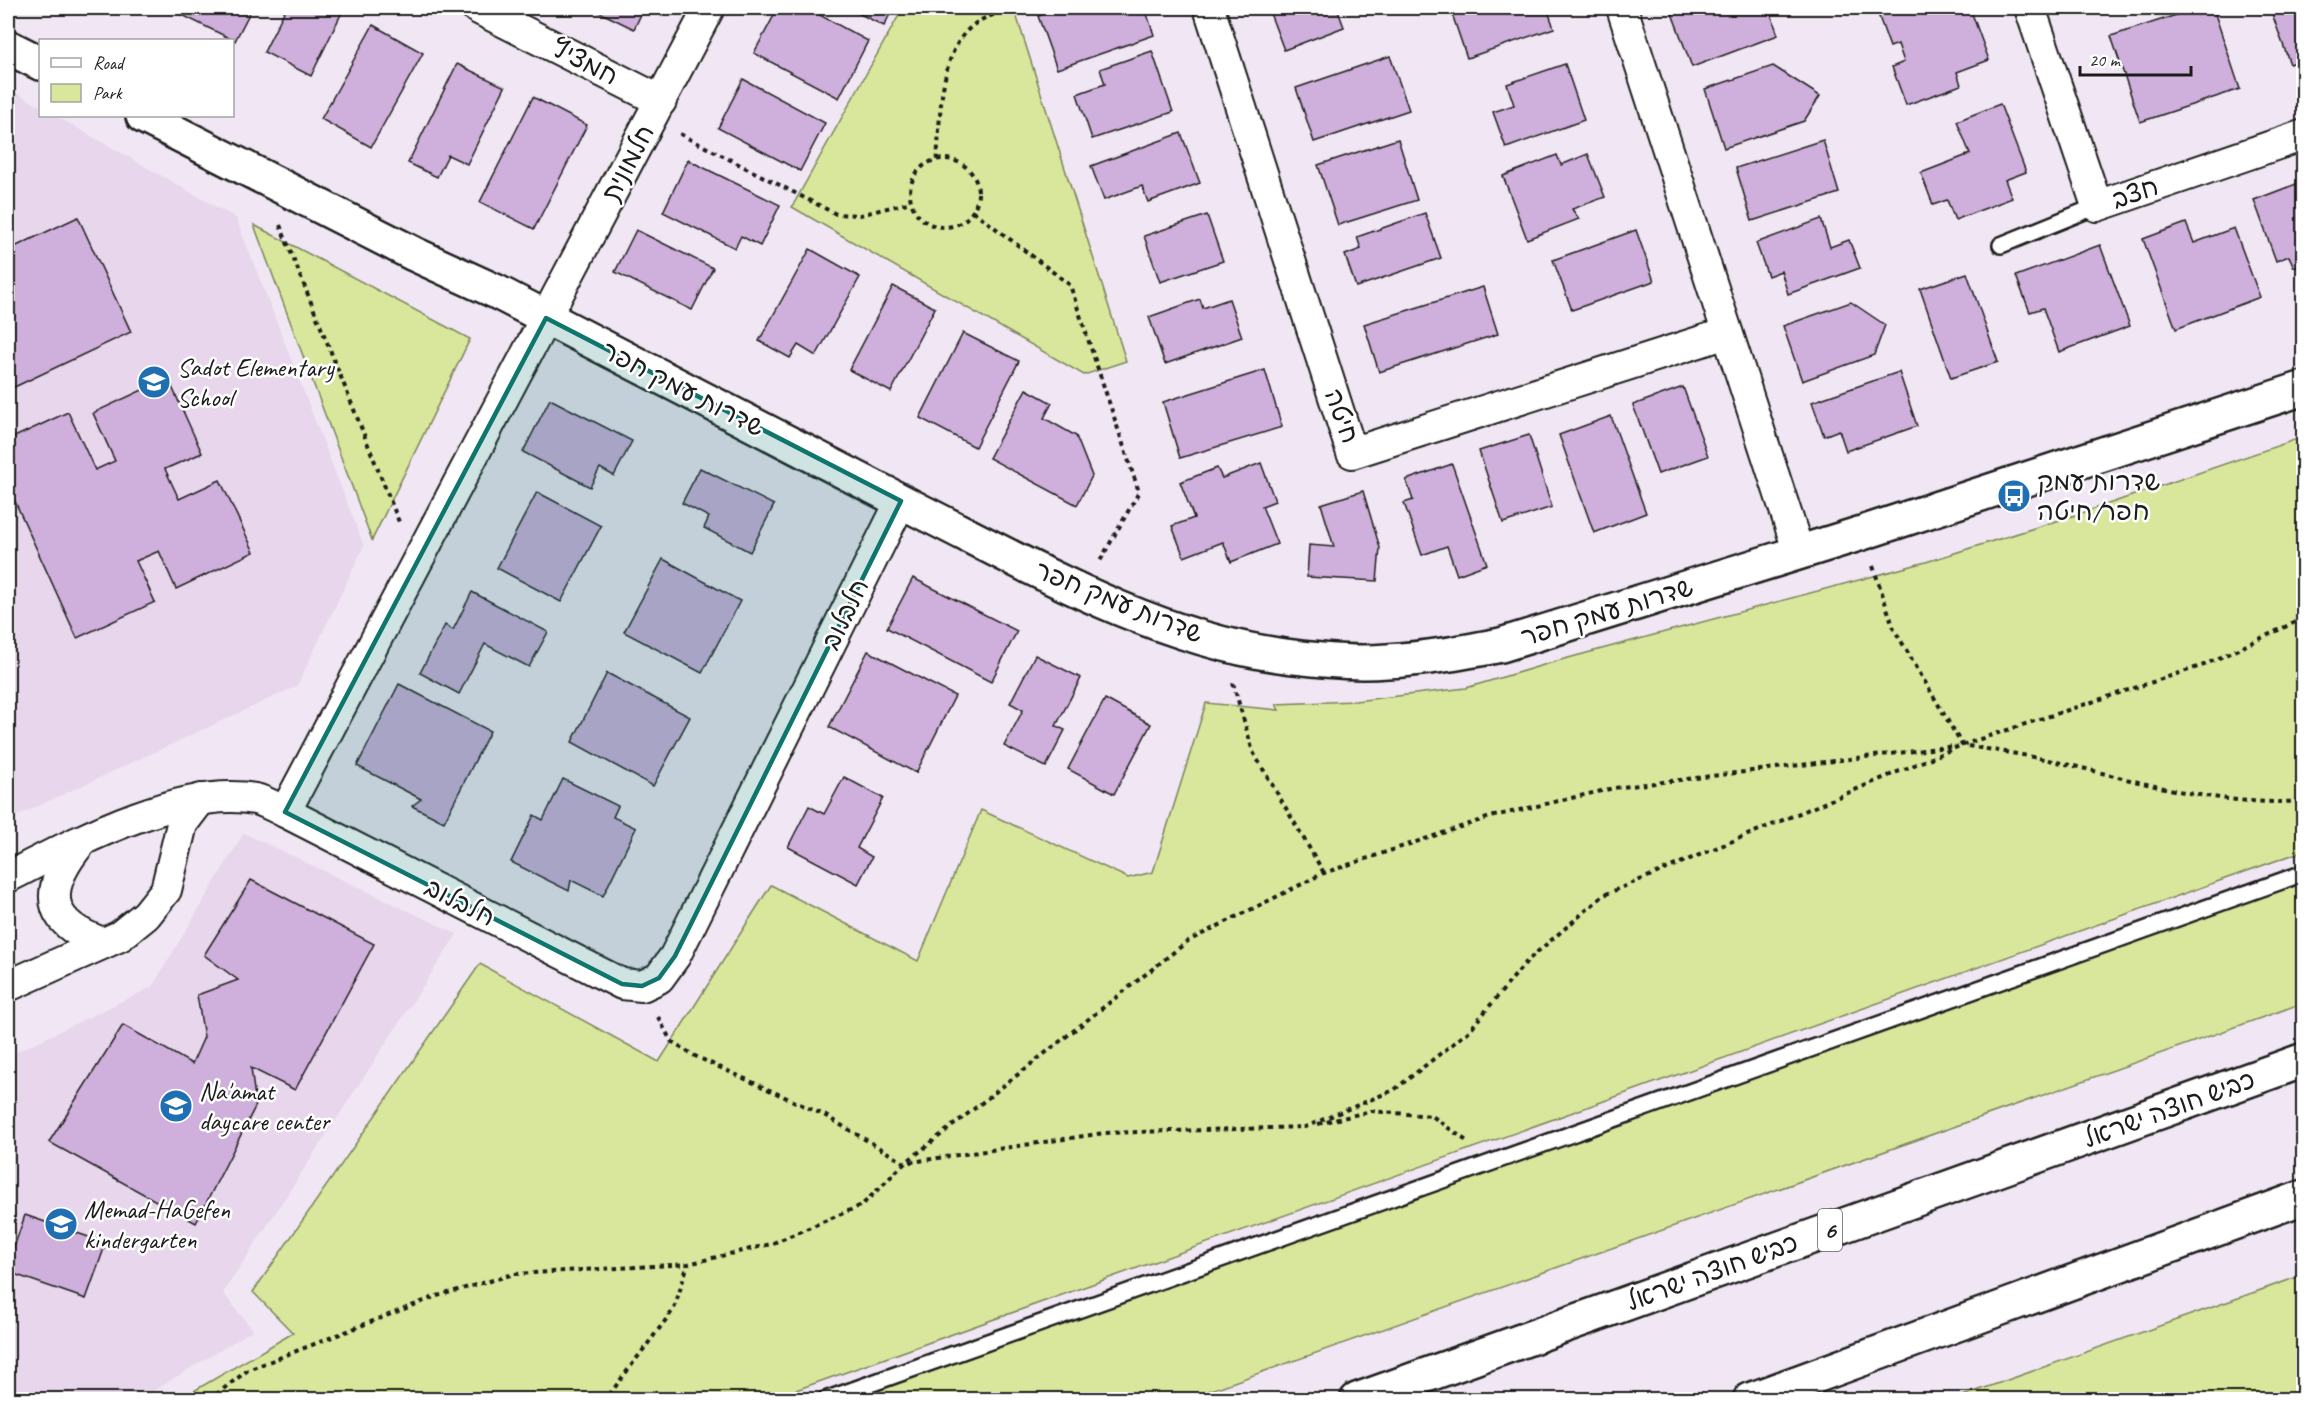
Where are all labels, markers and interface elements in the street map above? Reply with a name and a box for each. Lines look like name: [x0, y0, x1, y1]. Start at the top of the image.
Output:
street label: חמציץ: [546, 31, 624, 93]
legend: [39, 39, 234, 117]
scale bar: [2080, 39, 2191, 77]
text: 20 m: [2089, 49, 2122, 71]
text: Road: [93, 52, 126, 74]
text: Park: [93, 82, 123, 104]
street label: חלמונית: [594, 119, 662, 207]
street label: חצב: [2107, 170, 2163, 216]
street label: שדרות עמק חפר: [596, 334, 770, 444]
place label: Sadot Elementary School: [177, 351, 336, 414]
school or university icon: Sadot Elementary School: [136, 364, 172, 400]
street label: חיטה: [1317, 384, 1367, 448]
place label: שדרות עמק חפר/חיטה: [2037, 465, 2160, 528]
bus stop icon: שדרות עמק חפר/חיטה: [1996, 478, 2032, 514]
street label: שדרות עמק חפר: [1030, 553, 1208, 651]
street label: שדרות עמק חפר: [1517, 570, 1697, 654]
street label: חלבלוב: [814, 573, 876, 655]
street label: חלבלוב: [419, 870, 501, 934]
street label: כביש חוצה ישראל: [2079, 1063, 2259, 1155]
place label: Na'amat daycare center: [199, 1075, 331, 1138]
school or university icon: Na'amat daycare center: [158, 1088, 194, 1124]
place label: Memad-HaGefen kindergarten: [84, 1193, 230, 1256]
school or university icon: Memad-HaGefen kindergarten: [43, 1206, 79, 1242]
road number: 6: [1818, 1209, 1842, 1251]
street label: כביש חוצה ישראל: [1622, 1226, 1802, 1318]

